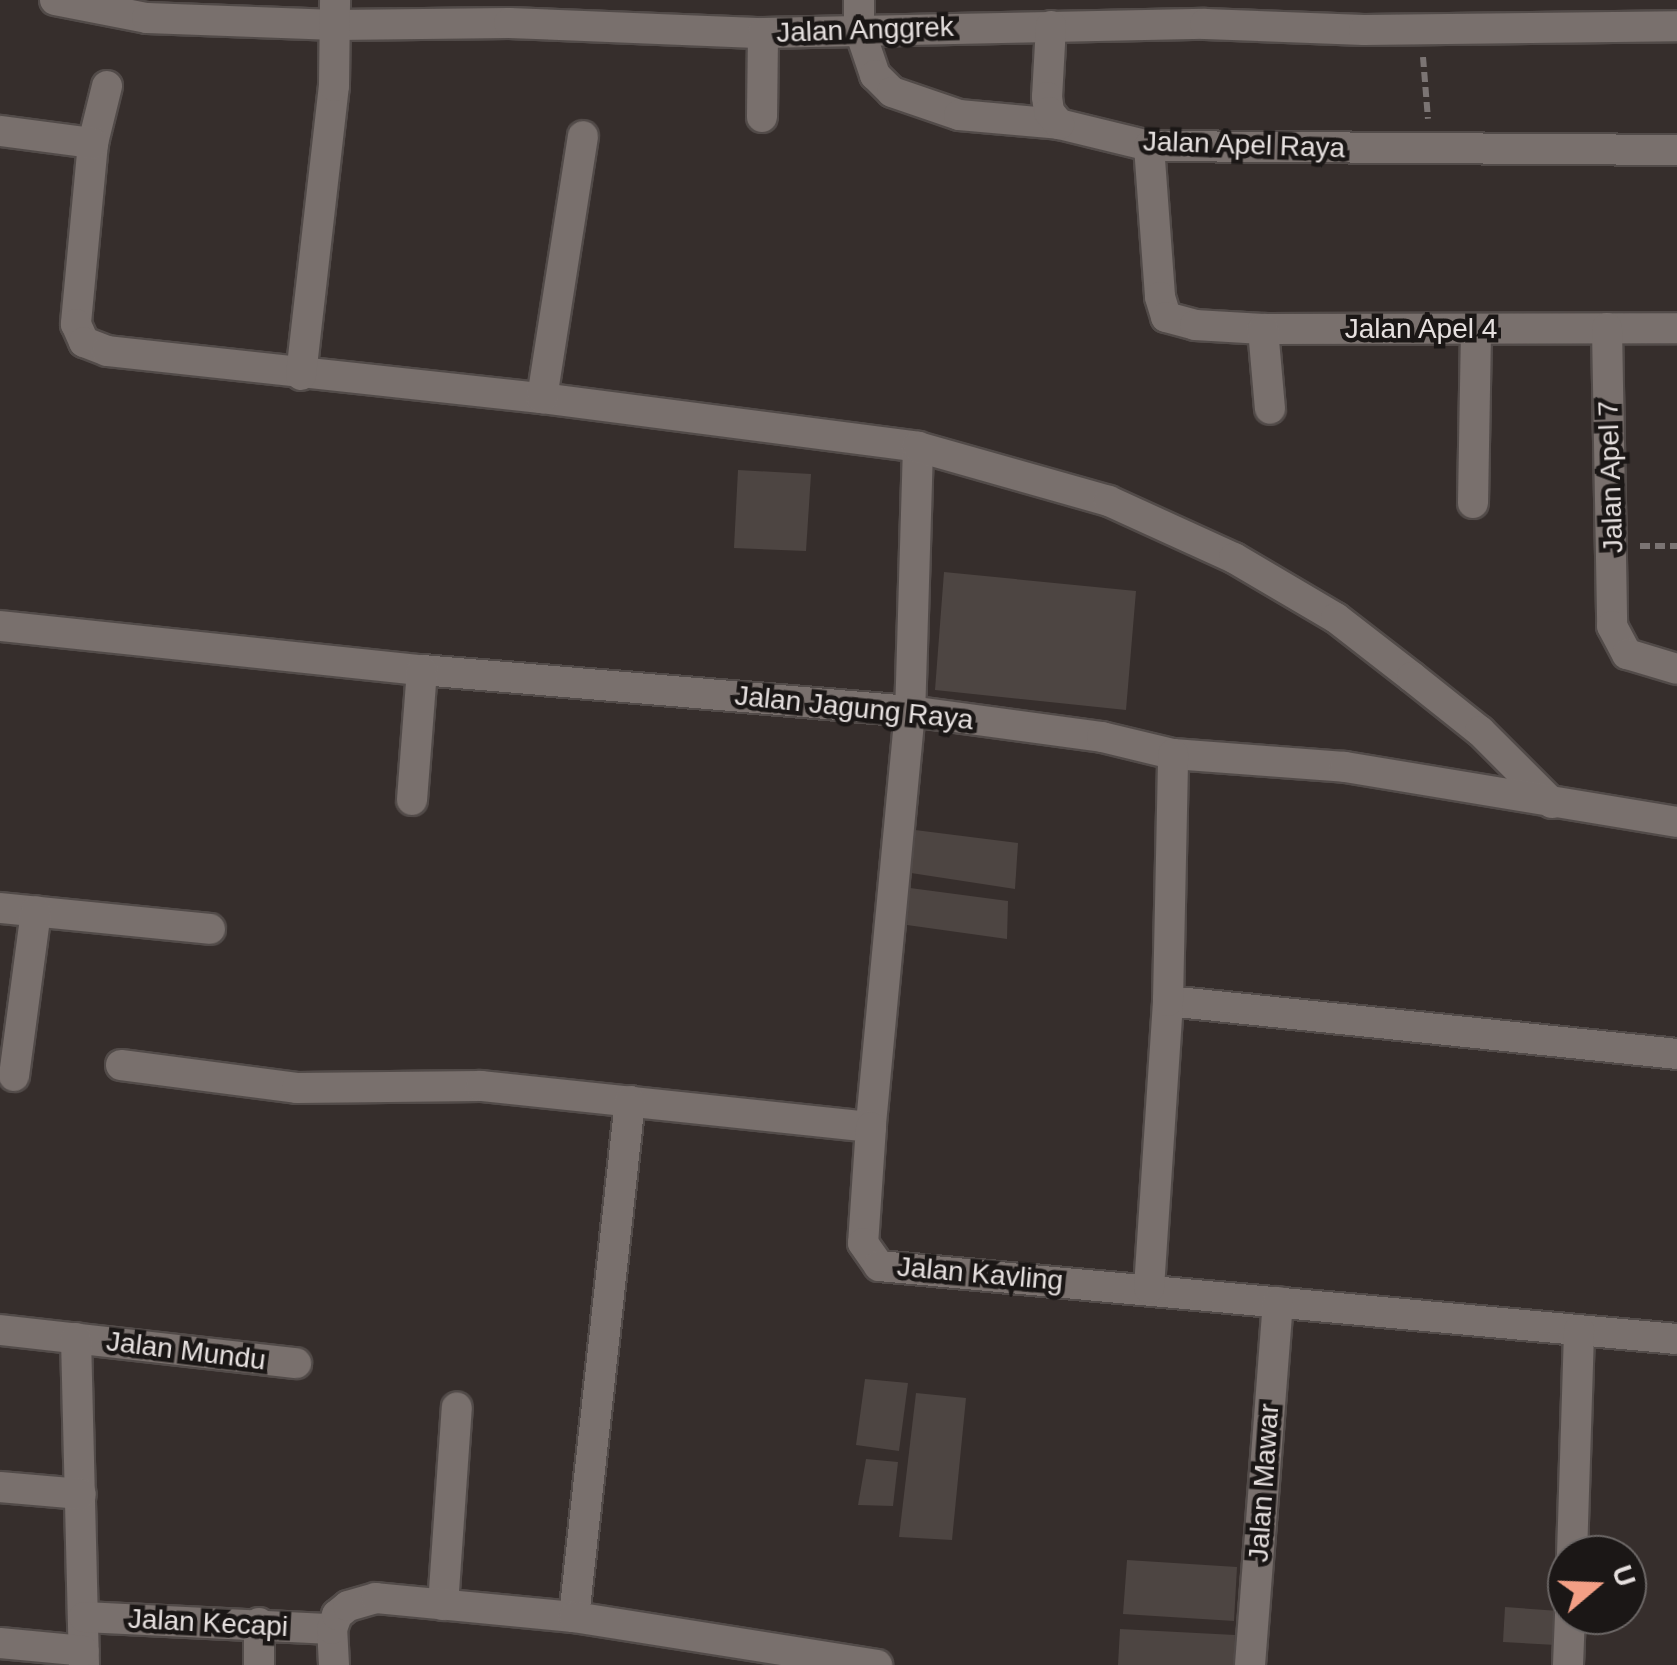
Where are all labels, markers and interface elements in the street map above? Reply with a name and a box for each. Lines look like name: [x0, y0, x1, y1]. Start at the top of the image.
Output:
street label: Jalan Anggrek: [775, 10, 955, 50]
street label: Jalan Apel Raya: [1142, 125, 1346, 165]
street label: Jalan Apel 4: [1344, 312, 1498, 346]
street label: Jalan Apel 7: [1592, 399, 1630, 555]
street label: Jalan Jagung Raya: [733, 679, 975, 737]
street label: Jalan Kavling: [896, 1250, 1064, 1298]
street label: Jalan Mundu: [104, 1325, 268, 1377]
street label: Jalan Mawar: [1242, 1403, 1286, 1563]
north arrow: [1547, 1535, 1647, 1635]
text: U: [1606, 1561, 1642, 1590]
street label: Jalan Kecapi: [127, 1602, 289, 1644]

